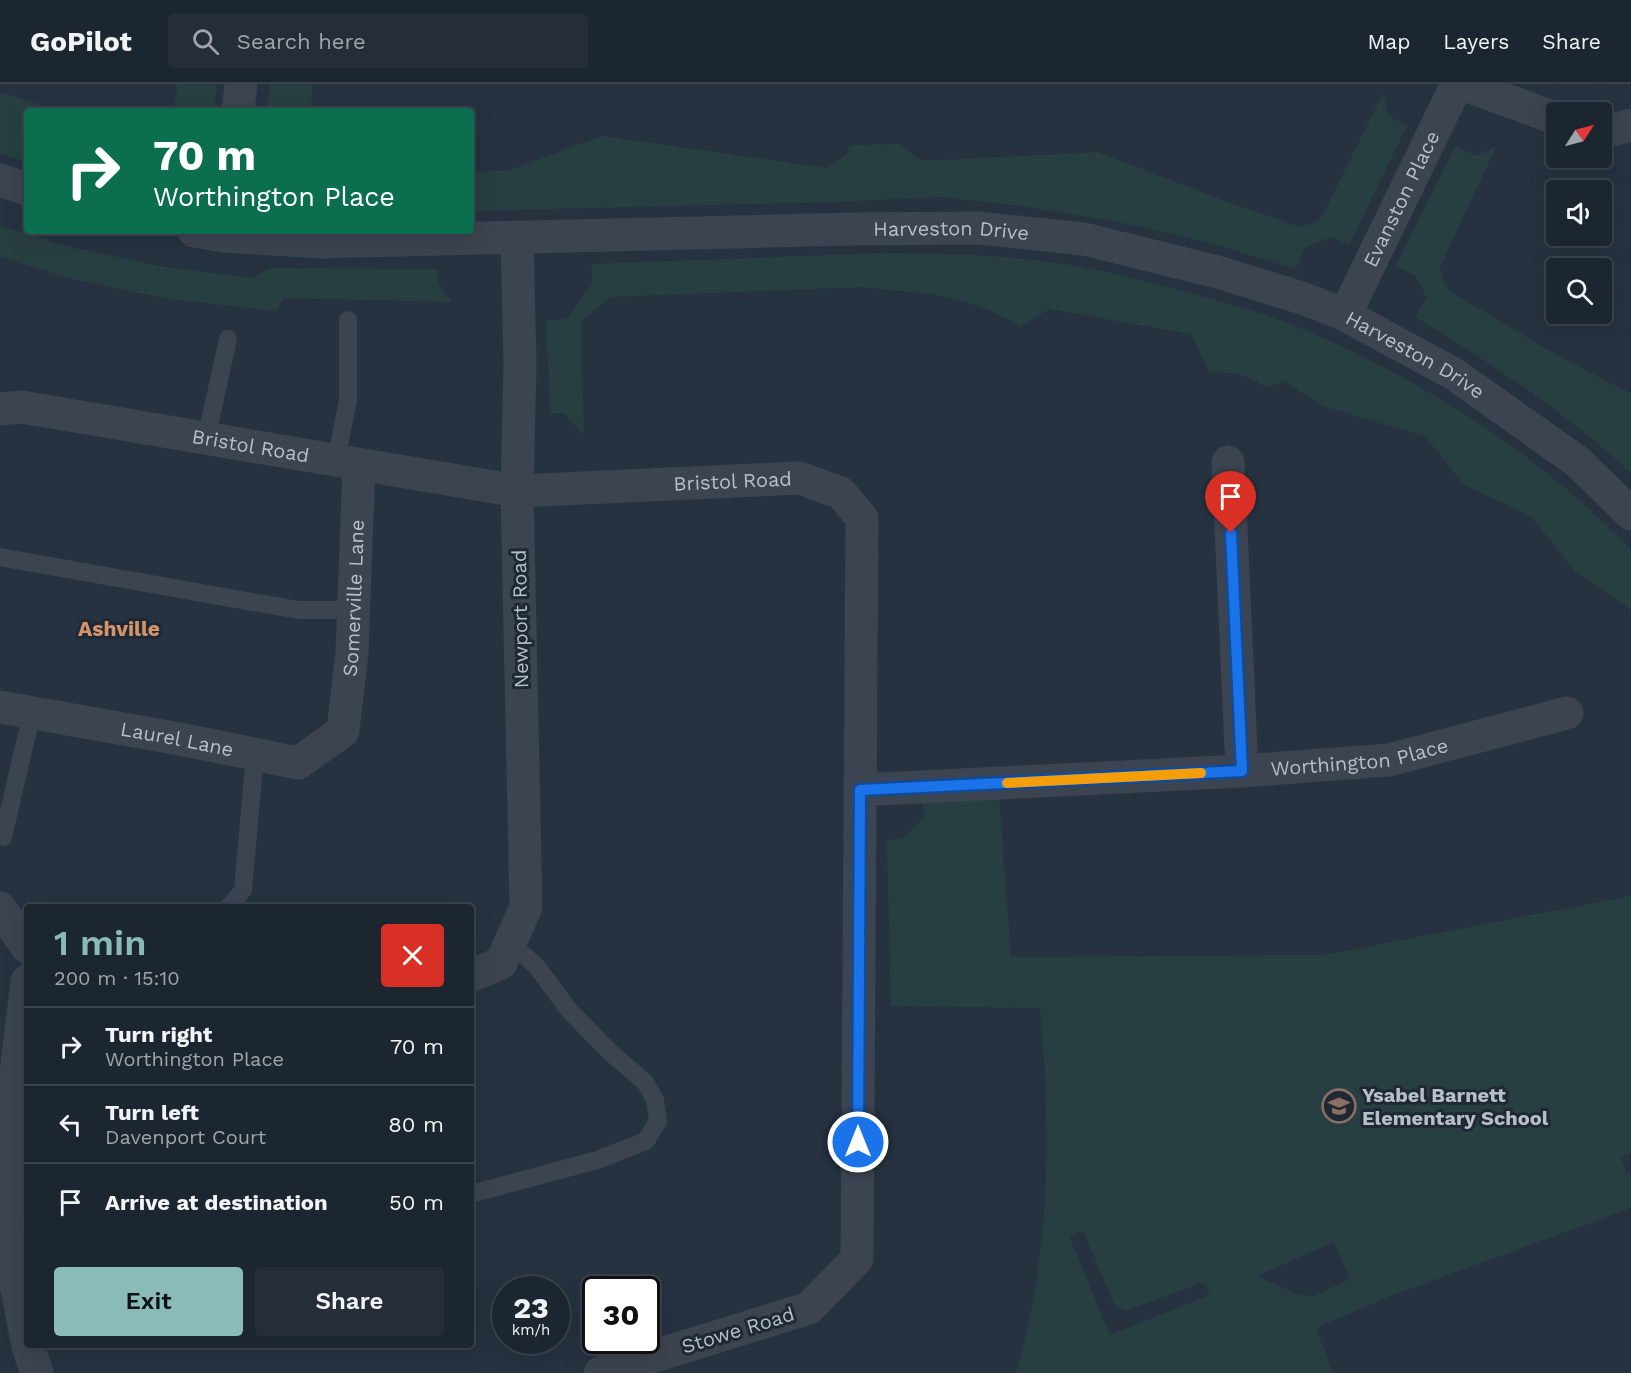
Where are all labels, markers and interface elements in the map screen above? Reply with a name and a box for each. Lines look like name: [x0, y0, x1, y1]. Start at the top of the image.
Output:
search box: [168, 14, 588, 68]
text: GoPilot: [30, 25, 132, 58]
icon: search: [189, 25, 222, 58]
text: Search here: [237, 29, 366, 54]
text: Map: [1367, 29, 1410, 54]
text: Layers: [1443, 29, 1509, 54]
text: Share: [1542, 29, 1601, 54]
north arrow: [1546, 102, 1612, 168]
map controls: [1546, 102, 1612, 324]
street label: Evanston Place: [1358, 127, 1444, 271]
text: 70 m: [153, 131, 256, 180]
icon: right: [54, 132, 132, 210]
button: sound: [1546, 180, 1612, 246]
text: Worthington Place: [153, 181, 395, 213]
street label: Harveston Drive: [873, 216, 1030, 245]
button: search: [1546, 258, 1612, 324]
street label: Harveston Drive: [1342, 306, 1489, 404]
street label: Bristol Road: [190, 424, 311, 468]
street label: Bristol Road: [673, 466, 792, 496]
pin: [1205, 471, 1256, 533]
icon: arrive: [1214, 480, 1247, 513]
street label: Somerville Lane: [337, 519, 369, 678]
street label: Newport Road: [507, 549, 533, 689]
district label: Ashville: [78, 616, 160, 641]
street label: Laurel Lane: [119, 717, 236, 762]
street label: Worthington Place: [1270, 733, 1451, 781]
text: 1 min: [54, 922, 146, 964]
button: close: [381, 924, 444, 987]
text: 200 m · 15:10: [54, 966, 180, 990]
text: Turn right: [105, 1022, 212, 1047]
icon: right: [54, 1030, 87, 1063]
text: 70 m: [390, 1034, 444, 1059]
text: Worthington Place: [105, 1047, 284, 1071]
place label: Ysabel Barnett Elementary School: [1362, 1083, 1549, 1130]
school or university icon: Ysabel Barnett Elementary School: [1321, 1088, 1357, 1124]
text: Turn left: [105, 1100, 199, 1125]
icon: left: [54, 1108, 87, 1141]
position arrow: [826, 1110, 890, 1174]
text: 80 m: [388, 1112, 444, 1137]
text: Davenport Court: [105, 1125, 266, 1149]
icon: arrive: [54, 1186, 87, 1219]
text: Arrive at destination: [105, 1190, 328, 1215]
text: 50 m: [389, 1190, 444, 1215]
button: Exit: [54, 1267, 243, 1336]
button: Share: [255, 1267, 444, 1336]
speed limit sign: 30: [582, 1276, 660, 1354]
text: 23: [513, 1290, 549, 1325]
street label: Stowe Road: [679, 1301, 797, 1359]
text: km/h: [512, 1321, 550, 1339]

